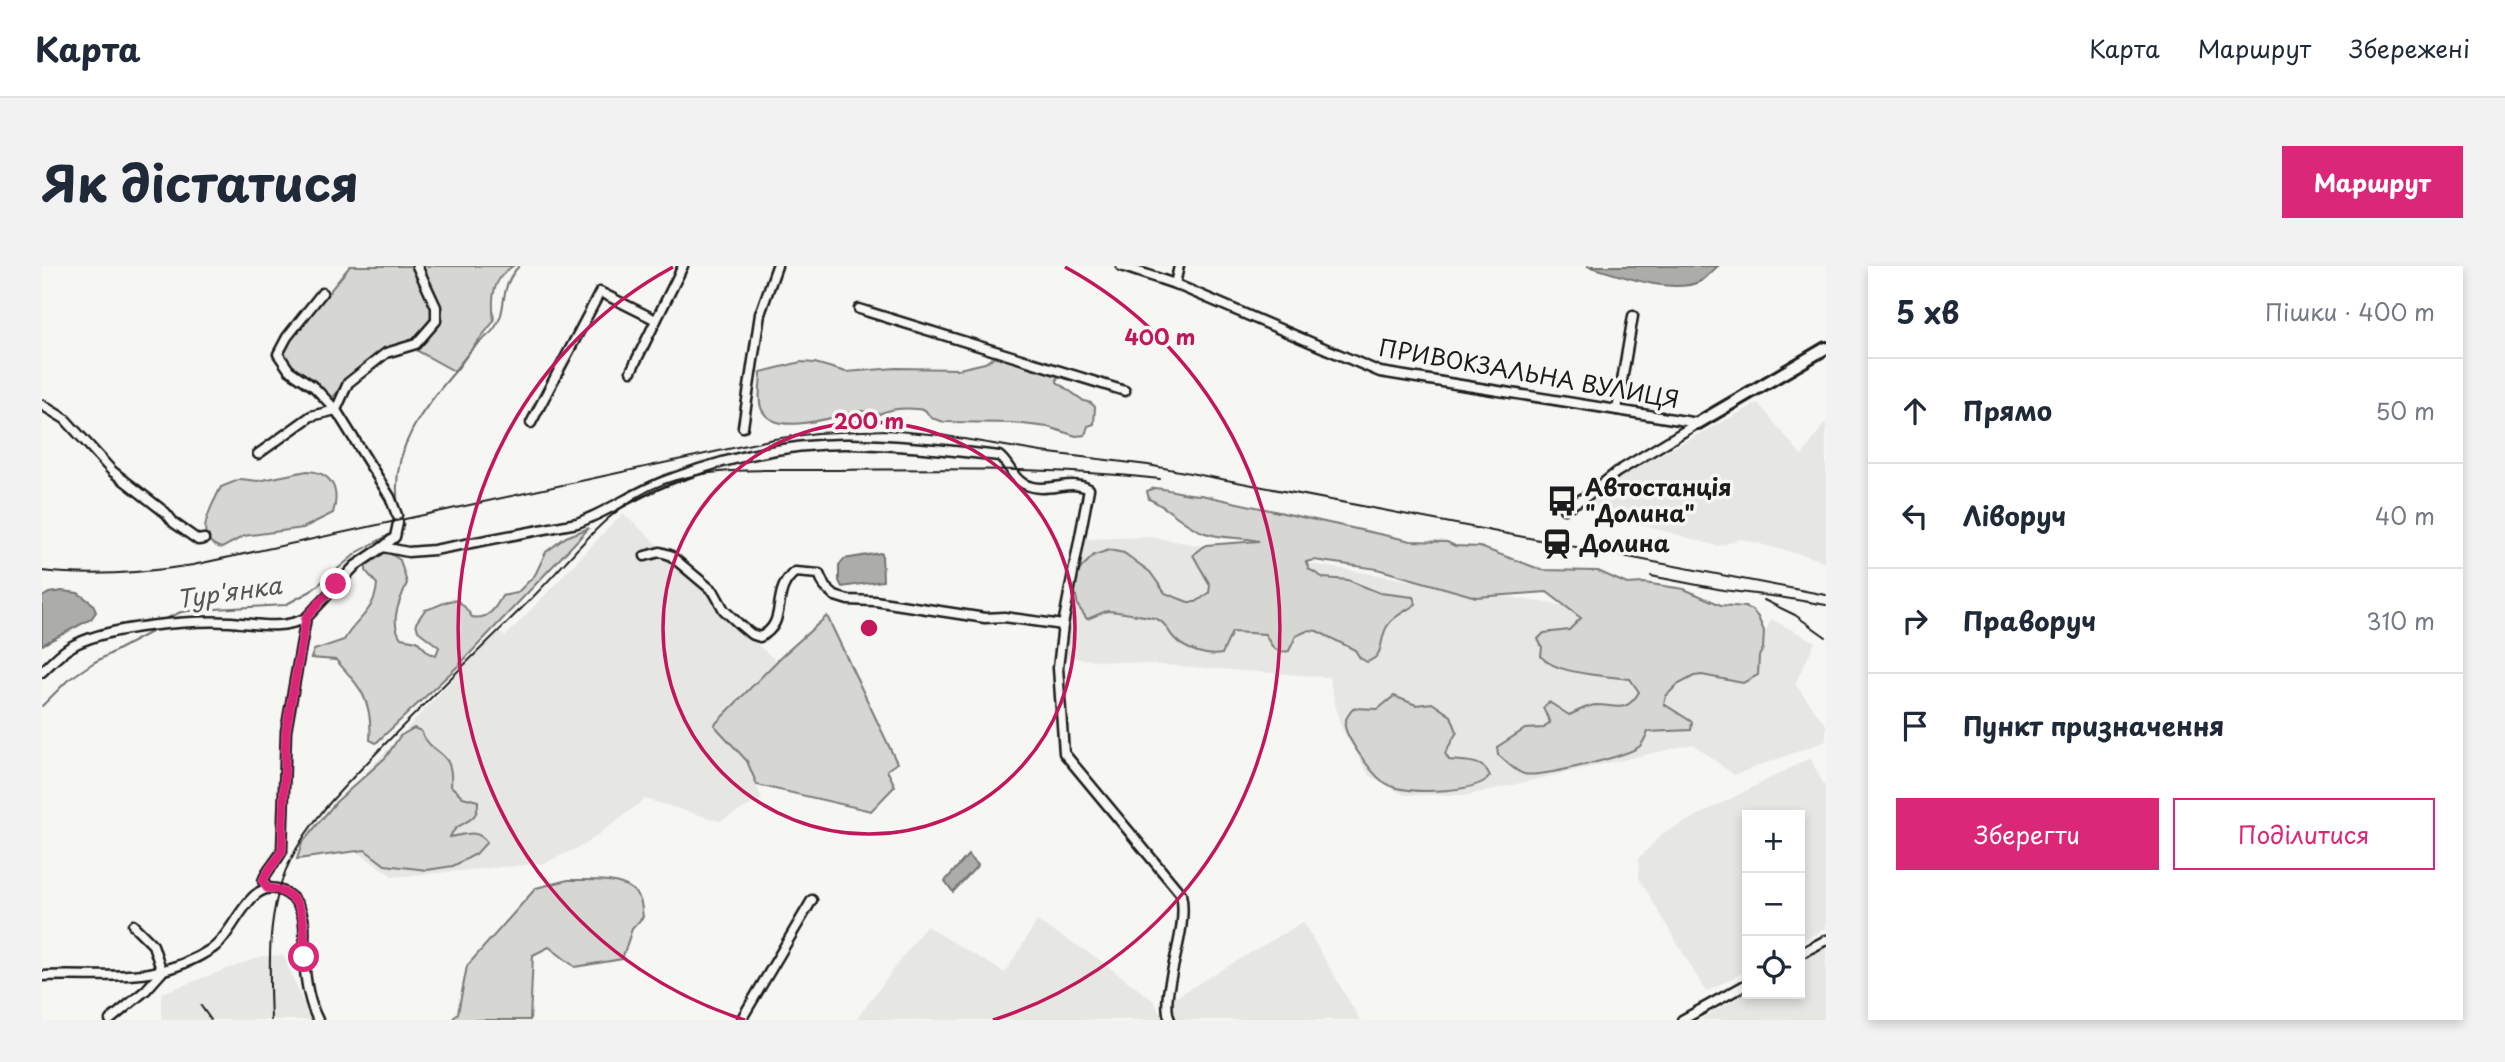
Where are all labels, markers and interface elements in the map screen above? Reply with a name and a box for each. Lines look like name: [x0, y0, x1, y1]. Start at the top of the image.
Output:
text: Карта: [35, 23, 141, 73]
text: Карта: [2089, 30, 2160, 66]
text: Маршрут: [2198, 30, 2311, 66]
text: Збережені: [2349, 30, 2470, 66]
text: Як дістатися: [42, 145, 359, 219]
button: Маршрут: [2282, 146, 2463, 218]
text: 5 хв: [1896, 289, 1959, 334]
text: Пішки · 400 m: [2265, 294, 2435, 329]
text: 400 m: [1125, 320, 1195, 352]
street label: ПРИВОКЗАЛЬНА ВУЛИЦЯ: [1376, 329, 1682, 416]
text: Прямо: [1963, 391, 2052, 430]
icon: ahead: [1896, 392, 1934, 430]
text: 50 m: [2375, 393, 2435, 428]
text: 200 m: [834, 404, 904, 436]
place label: Автостанція "Долина": [1585, 469, 1731, 530]
bus stop icon: Автостанція "Долина": [1545, 484, 1579, 518]
text: Ліворуч: [1963, 496, 2066, 535]
icon: left: [1896, 497, 1934, 535]
text: 40 m: [2375, 498, 2435, 533]
place label: Долина: [1579, 525, 1670, 560]
station icon: Долина: [1540, 527, 1574, 561]
water label: Тур'янка: [174, 566, 285, 616]
route end: [320, 568, 351, 599]
text: Праворуч: [1963, 601, 2096, 640]
icon: right: [1896, 602, 1934, 640]
text: 310 m: [2366, 603, 2435, 638]
centre of rings: [857, 616, 881, 640]
text: Пункт призначення: [1963, 706, 2224, 745]
icon: arrive: [1896, 707, 1934, 745]
button: Зберегти: [1896, 798, 2159, 870]
button: Поділитися: [2173, 798, 2435, 870]
map controls: [1742, 810, 1805, 999]
button: +: [1742, 810, 1805, 873]
button: −: [1742, 873, 1805, 936]
button: locate: [1742, 936, 1805, 999]
route start: [288, 941, 319, 972]

